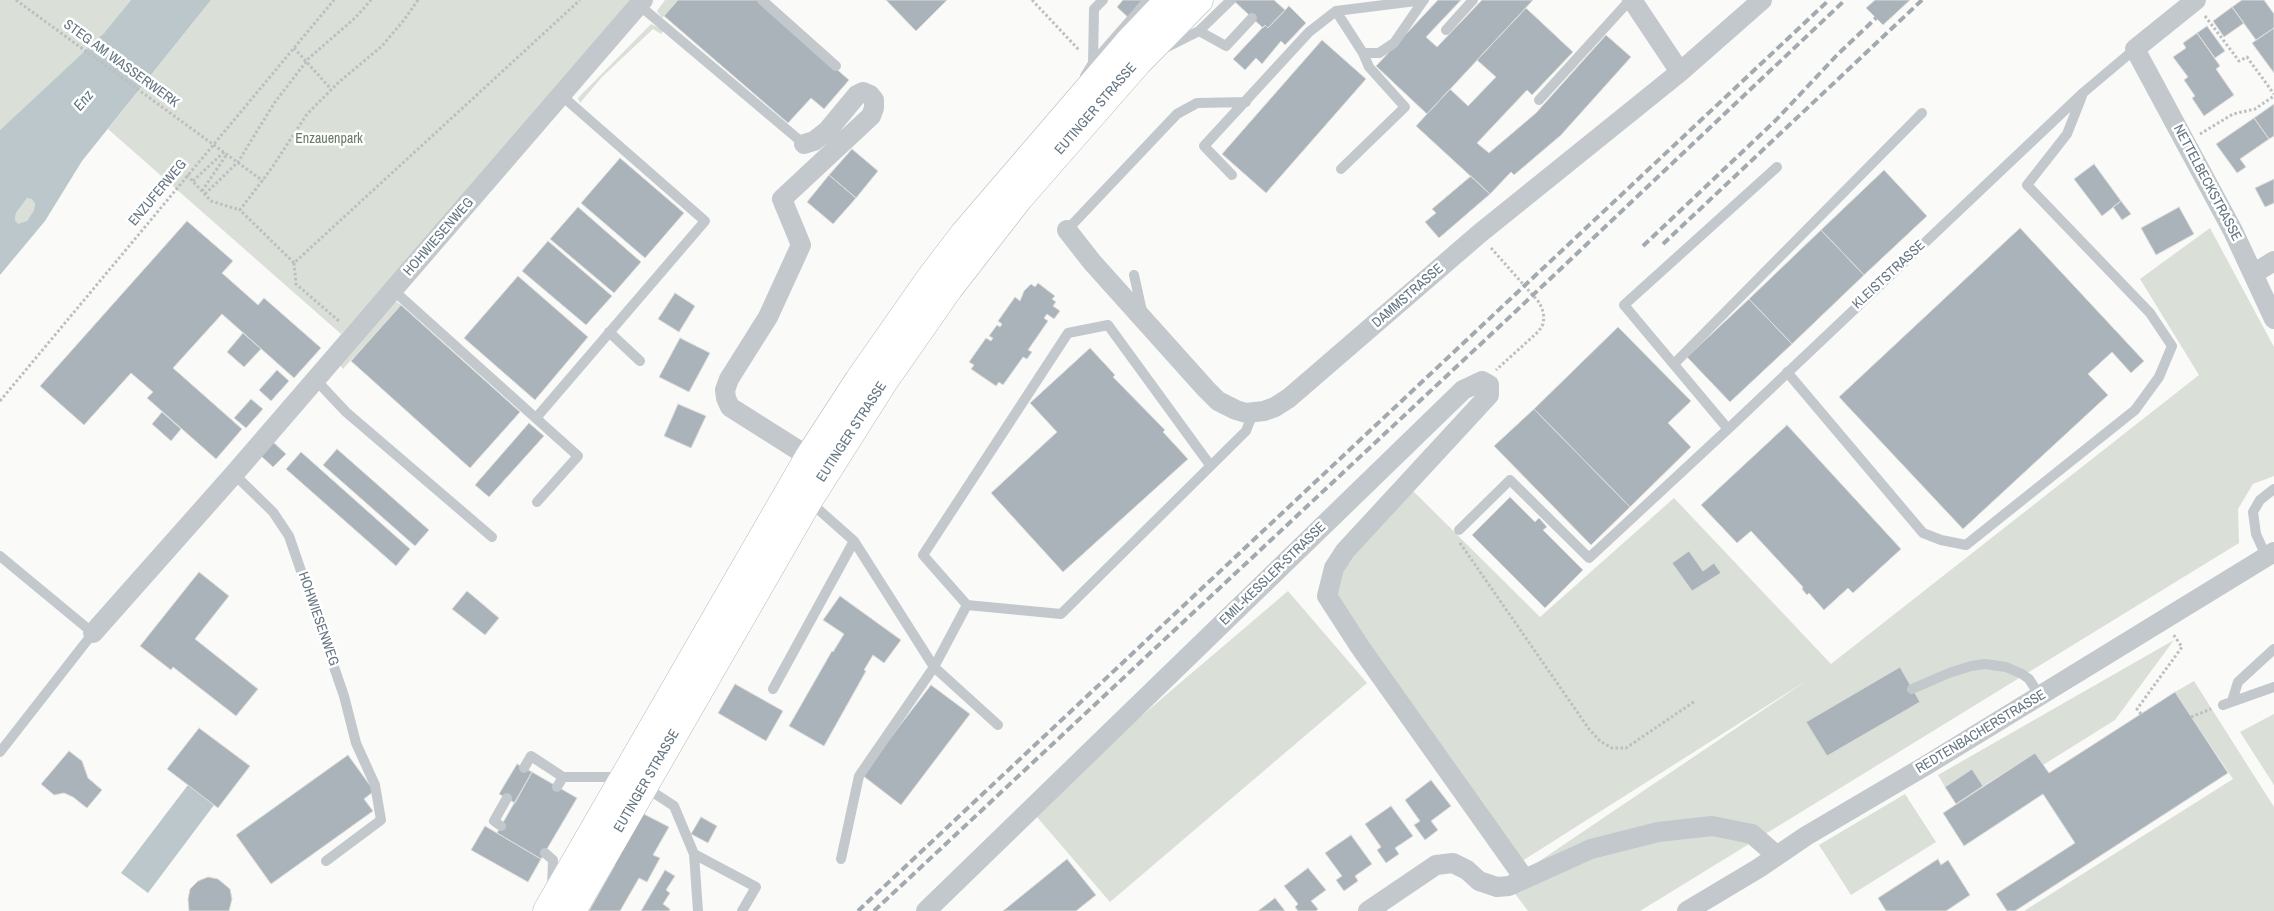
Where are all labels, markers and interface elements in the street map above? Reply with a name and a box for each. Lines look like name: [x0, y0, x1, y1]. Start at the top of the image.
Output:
street label: STEG AM WASSERWERK: [60, 17, 182, 111]
street label: EUTINGER STRASSE: [1052, 60, 1140, 158]
water label: Enz: [70, 87, 98, 115]
street label: NETTELBECKSTRASSE: [2169, 122, 2245, 244]
park label: Enzauenpark: [295, 131, 363, 147]
street label: ENZUFERWEG: [125, 156, 191, 230]
street label: HOHWIESENWEG: [400, 194, 478, 280]
street label: KLEISTSTRASSE: [1849, 237, 1929, 313]
street label: DAMMSTRASSE: [1369, 261, 1447, 331]
street label: EUTINGER STRASSE: [813, 379, 891, 485]
street label: EMIL-KESSLER-STRASSE: [1216, 519, 1330, 629]
street label: HOHWIESENWEG: [294, 570, 342, 668]
street label: REDTENBACHERSTRASSE: [1913, 687, 2049, 777]
street label: EUTINGER STRASSE: [611, 727, 683, 835]

